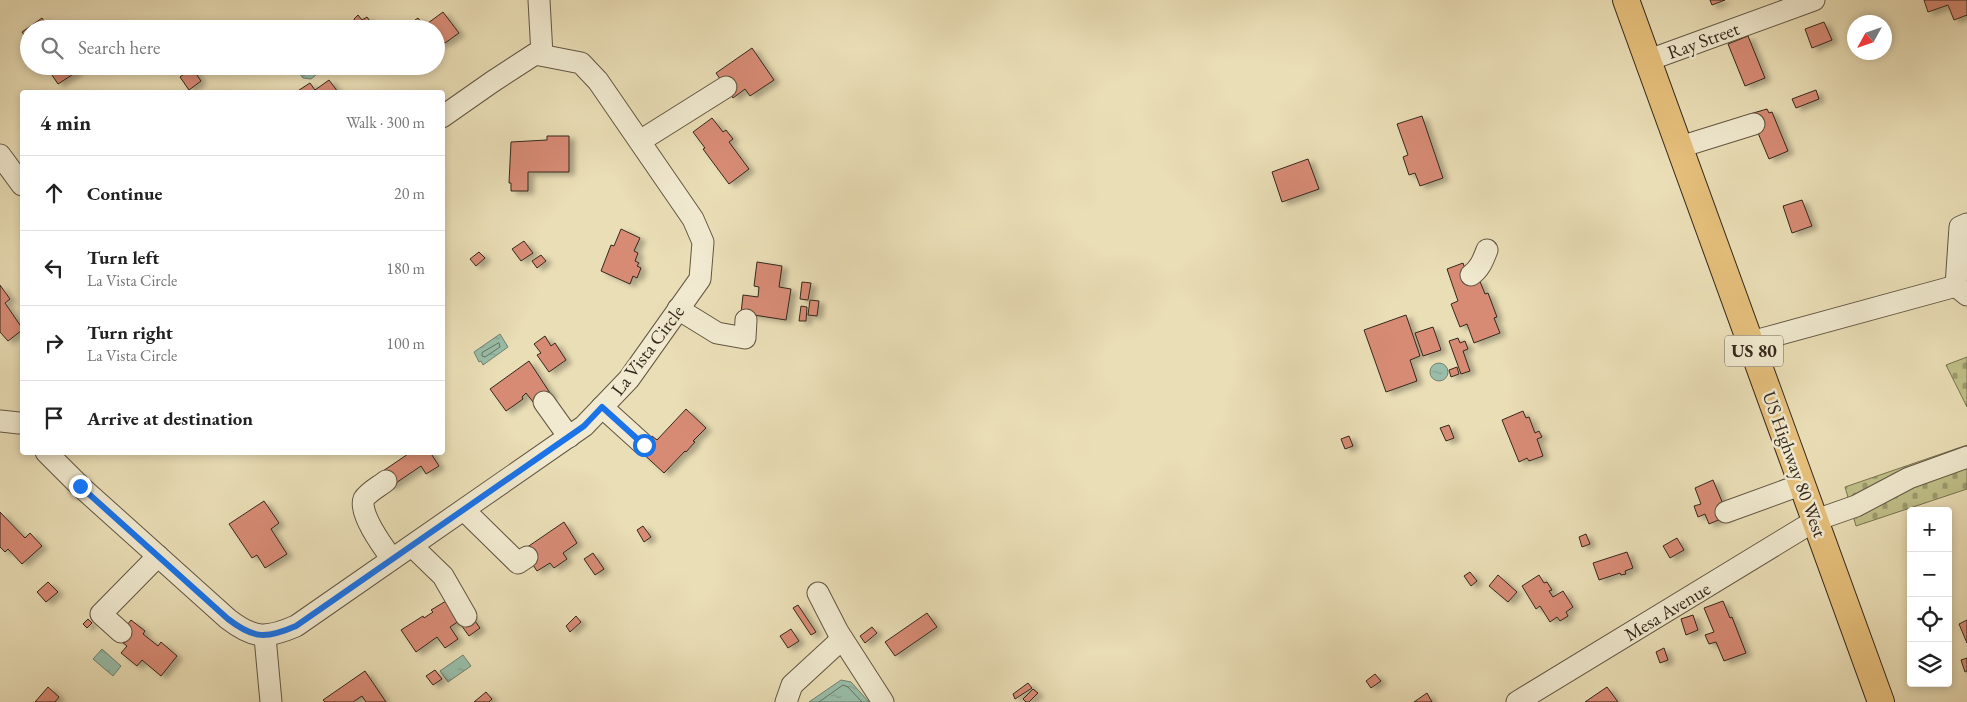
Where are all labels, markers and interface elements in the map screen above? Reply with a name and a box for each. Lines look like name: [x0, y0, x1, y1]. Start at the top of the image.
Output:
north arrow: [1847, 15, 1892, 60]
street label: Ray Street: [1664, 16, 1743, 65]
search box: [20, 20, 445, 75]
icon: search: [38, 34, 66, 62]
text: Search here: [78, 35, 160, 60]
text: 4 min: [40, 109, 91, 136]
text: Walk · 300 m: [346, 112, 425, 133]
icon: ahead: [40, 179, 68, 207]
text: Continue: [87, 181, 162, 206]
text: 20 m: [394, 183, 425, 204]
text: Turn left: [87, 245, 159, 270]
icon: left: [40, 254, 68, 282]
text: 180 m: [386, 258, 425, 279]
text: La Vista Circle: [87, 270, 177, 291]
street label: La Vista Circle: [605, 300, 690, 401]
text: Turn right: [87, 320, 173, 345]
icon: right: [40, 329, 68, 357]
text: 100 m: [386, 333, 425, 354]
road number: US 80: [1725, 336, 1783, 366]
text: La Vista Circle: [87, 345, 177, 366]
street label: US Highway 80 West: [1757, 388, 1833, 541]
icon: arrive: [40, 404, 68, 432]
text: Arrive at destination: [87, 406, 253, 431]
route start: [633, 434, 656, 457]
route end: [69, 475, 92, 498]
map controls: [1907, 507, 1952, 687]
button: +: [1907, 507, 1952, 552]
button: −: [1907, 552, 1952, 597]
street label: Mesa Avenue: [1620, 576, 1715, 647]
button: locate: [1907, 597, 1952, 642]
button: layers: [1907, 642, 1952, 687]

